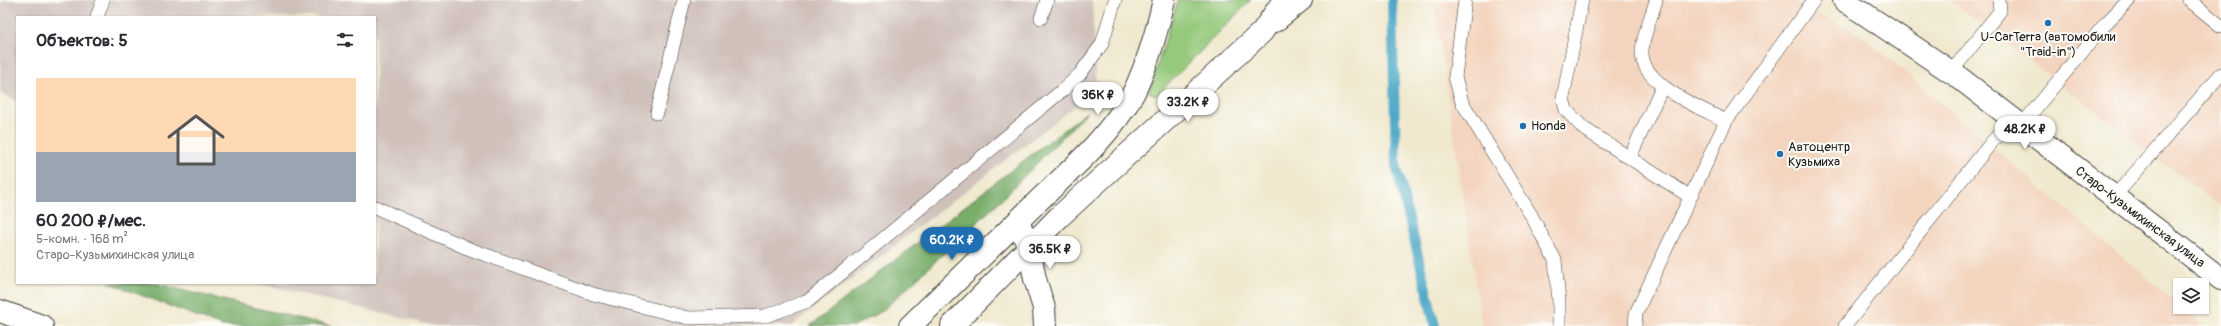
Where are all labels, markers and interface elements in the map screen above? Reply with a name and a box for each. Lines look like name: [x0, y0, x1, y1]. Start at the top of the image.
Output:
marker: U-CarTerra (автомобили "Traid-in"): [2043, 18, 2053, 28]
icon: filters: [334, 29, 356, 51]
place label: U-CarTerra (автомобили "Traid-in"): [1980, 29, 2116, 60]
text: Объектов: 5: [36, 30, 128, 51]
pin: 36K ₽: [1070, 82, 1126, 116]
text: 36K ₽: [1081, 87, 1115, 103]
pin: 33.2K ₽: [1151, 89, 1225, 123]
text: 33.2K ₽: [1166, 94, 1210, 110]
icon: home: [160, 104, 232, 176]
pin: 48.2K ₽: [1988, 116, 2062, 150]
place label: Honda: [1531, 118, 1566, 134]
marker: Honda: [1518, 121, 1528, 131]
text: 48.2K ₽: [2004, 121, 2046, 137]
place label: Автоцентр Кузьмиха: [1788, 139, 1850, 170]
marker: Автоцентр Кузьмиха: [1775, 149, 1785, 159]
street label: Старо-Кузьмихинская улица: [2072, 163, 2208, 271]
text: 60 200 ₽/мес.: [36, 210, 146, 231]
pin: 60.2K ₽: [915, 227, 989, 261]
text: 5-комн. · 168 m²: [36, 231, 128, 247]
text: 60.2K ₽: [929, 232, 975, 248]
pin: 36.5K ₽: [1013, 236, 1087, 270]
text: 36.5K ₽: [1028, 241, 1072, 257]
text: Старо-Кузьмихинская улица: [36, 247, 194, 263]
map controls: [2173, 278, 2209, 314]
button: layers: [2173, 278, 2209, 314]

